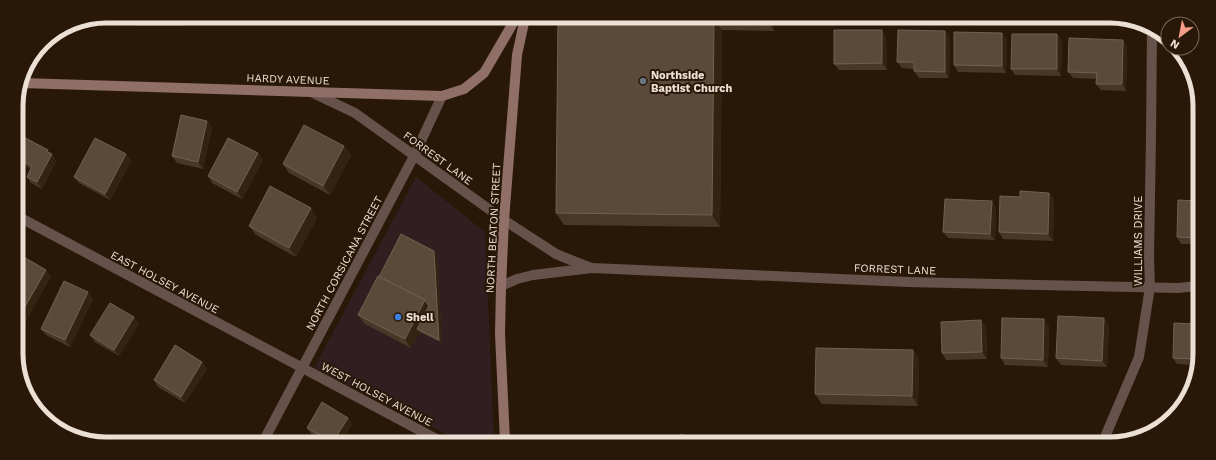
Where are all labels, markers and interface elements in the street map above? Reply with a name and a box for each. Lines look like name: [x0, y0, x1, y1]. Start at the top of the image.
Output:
north arrow: [1160, 16, 1200, 56]
text: N: [1168, 36, 1182, 52]
place label: Northside Baptist Church: [651, 69, 733, 95]
street label: HARDY AVENUE: [246, 72, 330, 87]
marker: Northside Baptist Church: [638, 76, 648, 86]
street label: FORREST LANE: [401, 129, 475, 188]
street label: NORTH BEATON STREET: [484, 162, 503, 293]
street label: NORTH CORSICANA STREET: [303, 194, 386, 333]
street label: WILLIAMS DRIVE: [1132, 196, 1145, 286]
street label: EAST HOLSEY AVENUE: [108, 248, 221, 317]
street label: FORREST LANE: [854, 262, 936, 277]
place label: Shell: [406, 311, 434, 324]
marker: Shell: [393, 312, 403, 322]
street label: WEST HOLSEY AVENUE: [319, 360, 435, 429]

